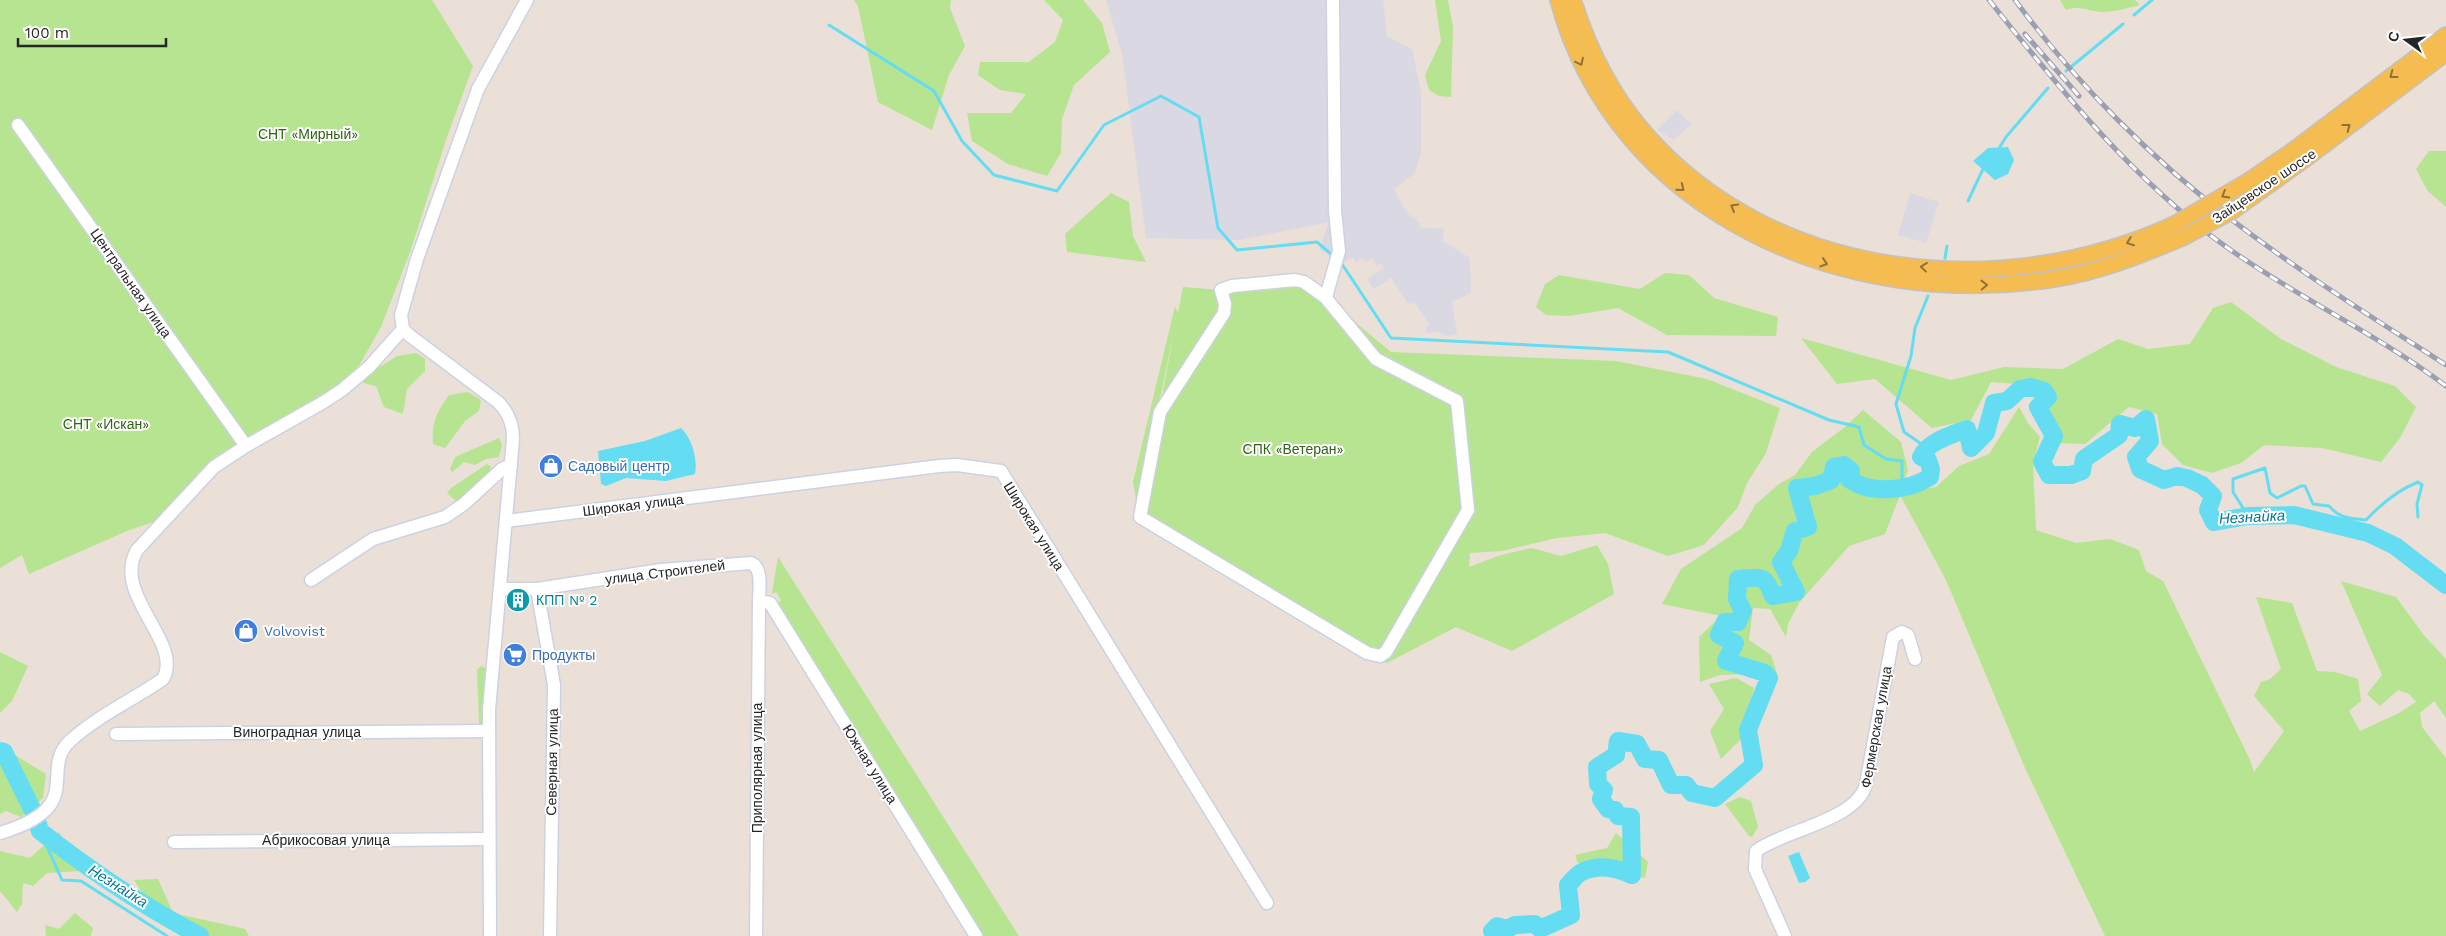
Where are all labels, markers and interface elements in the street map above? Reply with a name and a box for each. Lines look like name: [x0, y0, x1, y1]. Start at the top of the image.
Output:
scale bar: [18, 15, 165, 47]
north arrow: [2381, 15, 2431, 65]
text: 100 m: [25, 24, 69, 42]
text: С: [2384, 30, 2402, 44]
one-way arrow: [1574, 57, 1584, 66]
one-way arrow: [2389, 69, 2399, 78]
one-way arrow: [2341, 125, 2350, 133]
park label: СНТ «Мирный»: [258, 126, 358, 142]
street label: Зайцевское шоссе: [2209, 145, 2319, 227]
one-way arrow: [1675, 183, 1684, 191]
one-way arrow: [2222, 189, 2231, 199]
one-way arrow: [1731, 203, 1740, 213]
street label: Центральная улица: [87, 225, 175, 341]
one-way arrow: [2126, 236, 2135, 246]
one-way arrow: [1819, 258, 1827, 268]
one-way arrow: [1920, 262, 1928, 273]
one-way arrow: [1980, 280, 1988, 290]
park label: СНТ «Искан»: [63, 416, 149, 432]
park label: СПК «Ветеран»: [1243, 441, 1344, 457]
shop icon: Садовый центр: [538, 453, 564, 479]
place label: Садовый центр: [568, 458, 670, 474]
street label: Широкая улица: [1000, 479, 1068, 573]
street label: Широкая улица: [582, 491, 684, 519]
water label: Незнайка: [2218, 506, 2286, 528]
street label: улица Строителей: [604, 557, 726, 587]
building icon: КПП № 2: [505, 587, 531, 613]
place label: КПП № 2: [536, 592, 597, 608]
shop icon: Volvovist: [233, 618, 259, 644]
place label: Volvovist: [264, 623, 325, 639]
supermarket icon: Продукты: [502, 642, 528, 668]
place label: Продукты: [532, 647, 595, 663]
street label: Фермерская улица: [1857, 665, 1895, 789]
street label: Приполярная улица: [749, 702, 765, 833]
street label: Северная улица: [543, 708, 561, 816]
street label: Южная улица: [839, 722, 901, 807]
street label: Виноградная улица: [233, 724, 361, 740]
street label: Абрикосовая улица: [262, 832, 390, 848]
water label: Незнайка: [85, 861, 151, 911]

